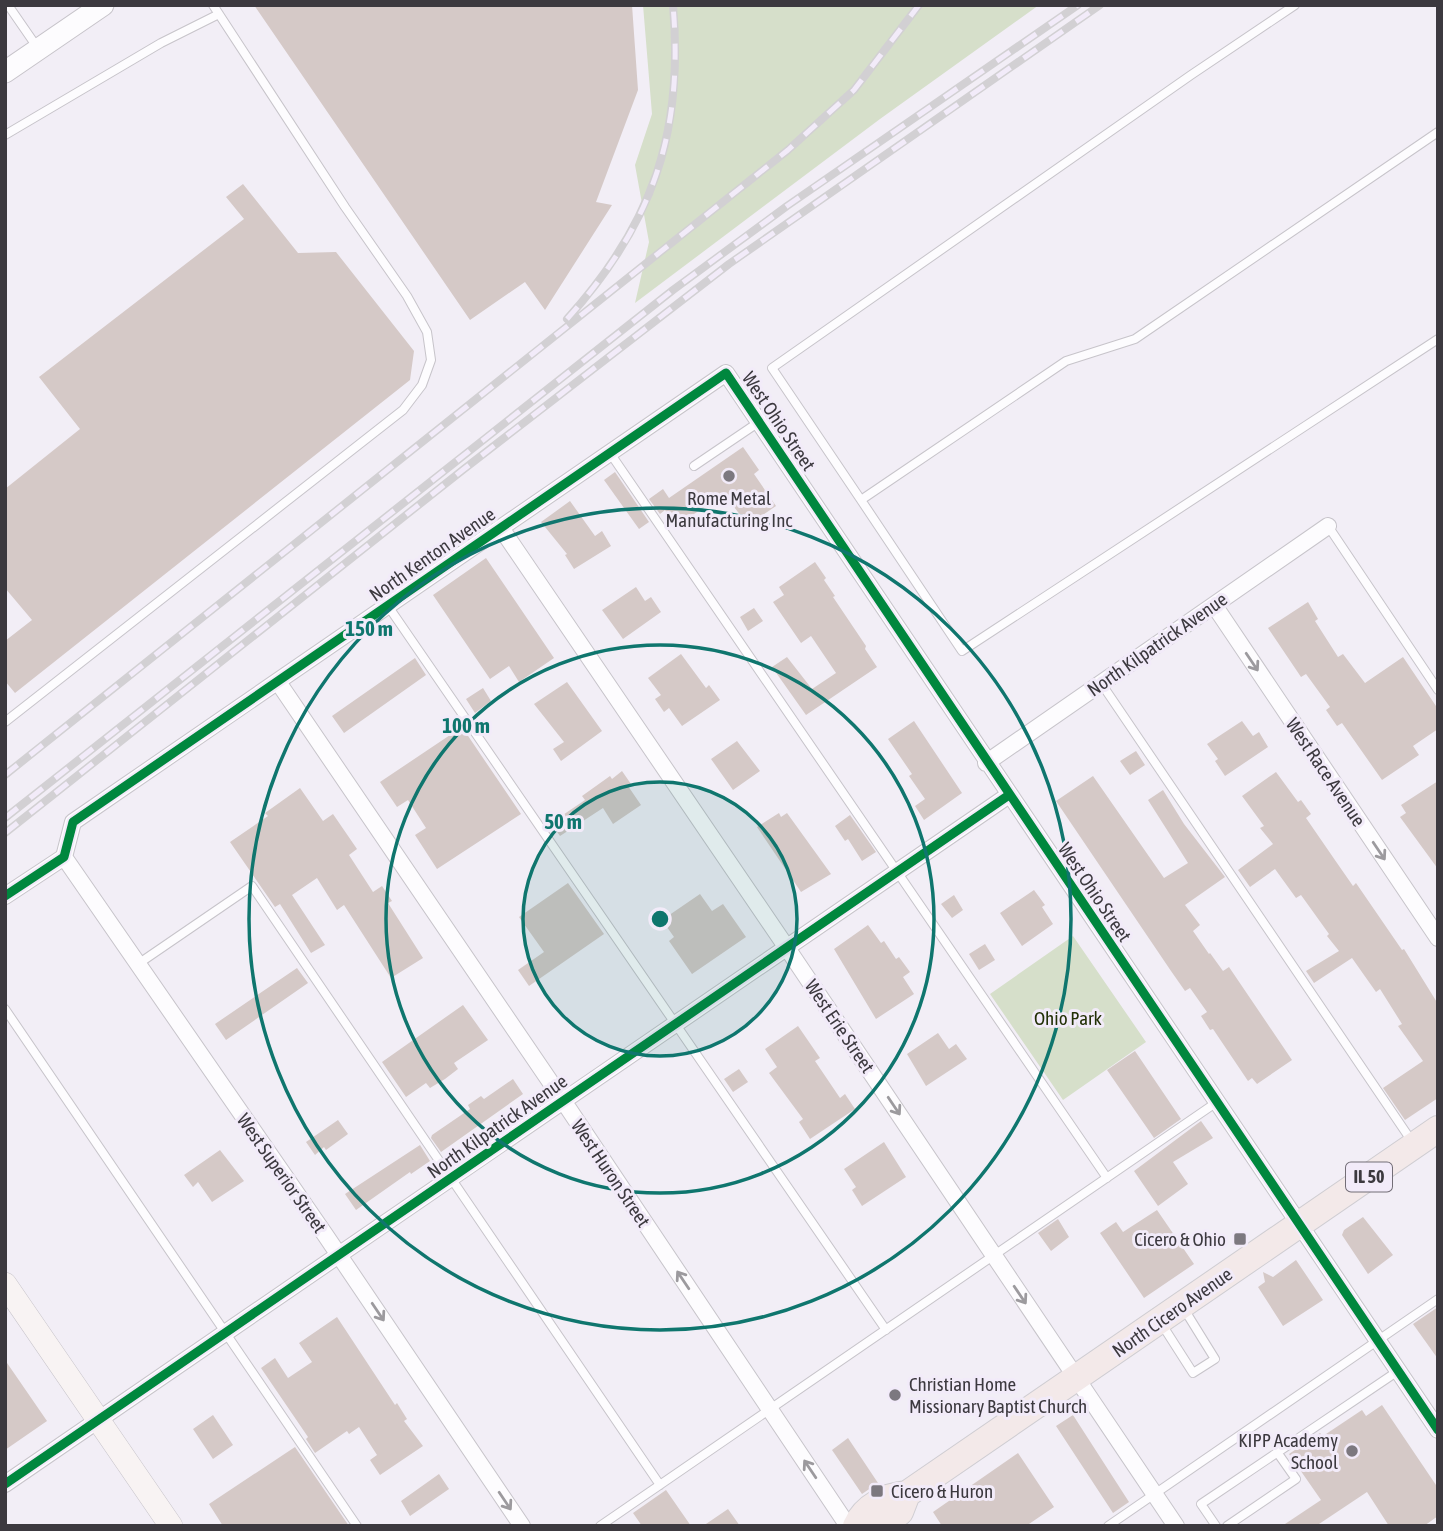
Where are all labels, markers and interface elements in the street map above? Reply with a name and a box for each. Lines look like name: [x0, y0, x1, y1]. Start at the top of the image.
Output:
street label: West Ohio Street: [738, 367, 820, 475]
marker: Rome Metal Manufacturing Inc: [721, 468, 737, 484]
place label: Rome Metal Manufacturing Inc: [666, 487, 793, 531]
street label: North Kenton Avenue: [365, 502, 499, 606]
street label: North Kilpatrick Avenue: [1083, 588, 1231, 700]
text: 150 m: [345, 616, 393, 640]
one-way arrow: [1244, 652, 1259, 671]
text: 100 m: [442, 713, 490, 737]
street label: West Race Avenue: [1282, 714, 1370, 830]
text: 50 m: [544, 809, 582, 833]
street label: West Ohio Street: [1054, 838, 1136, 946]
one-way arrow: [1372, 840, 1386, 860]
centre of rings: [648, 907, 672, 931]
street label: West Erie Street: [801, 975, 879, 1077]
park label: Ohio Park: [1034, 1007, 1103, 1029]
street label: North Kilpatrick Avenue: [423, 1070, 571, 1182]
one-way arrow: [886, 1096, 901, 1115]
street label: West Superior Street: [233, 1109, 331, 1237]
street label: West Huron Street: [567, 1115, 655, 1231]
road number: IL 50: [1346, 1162, 1392, 1192]
place label: Cicero & Ohio: [1134, 1228, 1226, 1250]
marker: Cicero & Ohio: [1232, 1231, 1248, 1247]
street label: North Cicero Avenue: [1108, 1263, 1236, 1361]
one-way arrow: [676, 1271, 690, 1290]
one-way arrow: [1013, 1285, 1028, 1304]
one-way arrow: [371, 1302, 385, 1322]
place label: Christian Home Missionary Baptist Church: [909, 1373, 1087, 1417]
marker: Christian Home Missionary Baptist Church: [887, 1387, 903, 1403]
place label: KIPP Academy School: [1238, 1429, 1338, 1473]
marker: KIPP Academy School: [1344, 1443, 1360, 1459]
one-way arrow: [803, 1460, 817, 1479]
place label: Cicero & Huron: [891, 1480, 993, 1502]
marker: Cicero & Huron: [869, 1483, 885, 1499]
one-way arrow: [498, 1491, 512, 1510]

